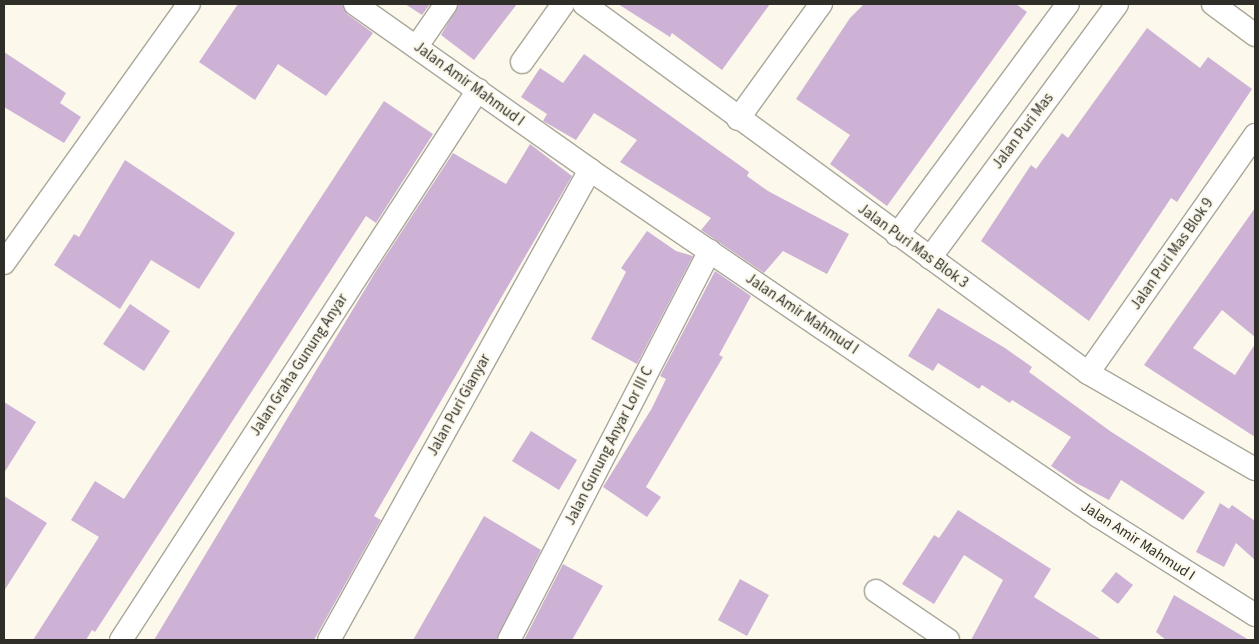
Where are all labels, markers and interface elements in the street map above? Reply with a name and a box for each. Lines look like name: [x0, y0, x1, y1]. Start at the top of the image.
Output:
street label: Jalan Amir Mahmud I: [410, 38, 528, 130]
street label: Jalan Puri Mas: [989, 89, 1057, 173]
street label: Jalan Puri Mas Blok 9: [1127, 195, 1217, 313]
street label: Jalan Puri Mas Blok 3: [854, 200, 972, 292]
street label: Jalan Amir Mahmud I: [742, 270, 862, 358]
street label: Jalan Graha Gunung Anyar: [246, 290, 352, 440]
street label: Jalan Puri Gianyar: [423, 351, 495, 459]
street label: Jalan Gunung Anyar Lor III C: [561, 364, 657, 528]
street label: Jalan Amir Mahmud I: [1078, 497, 1198, 585]

